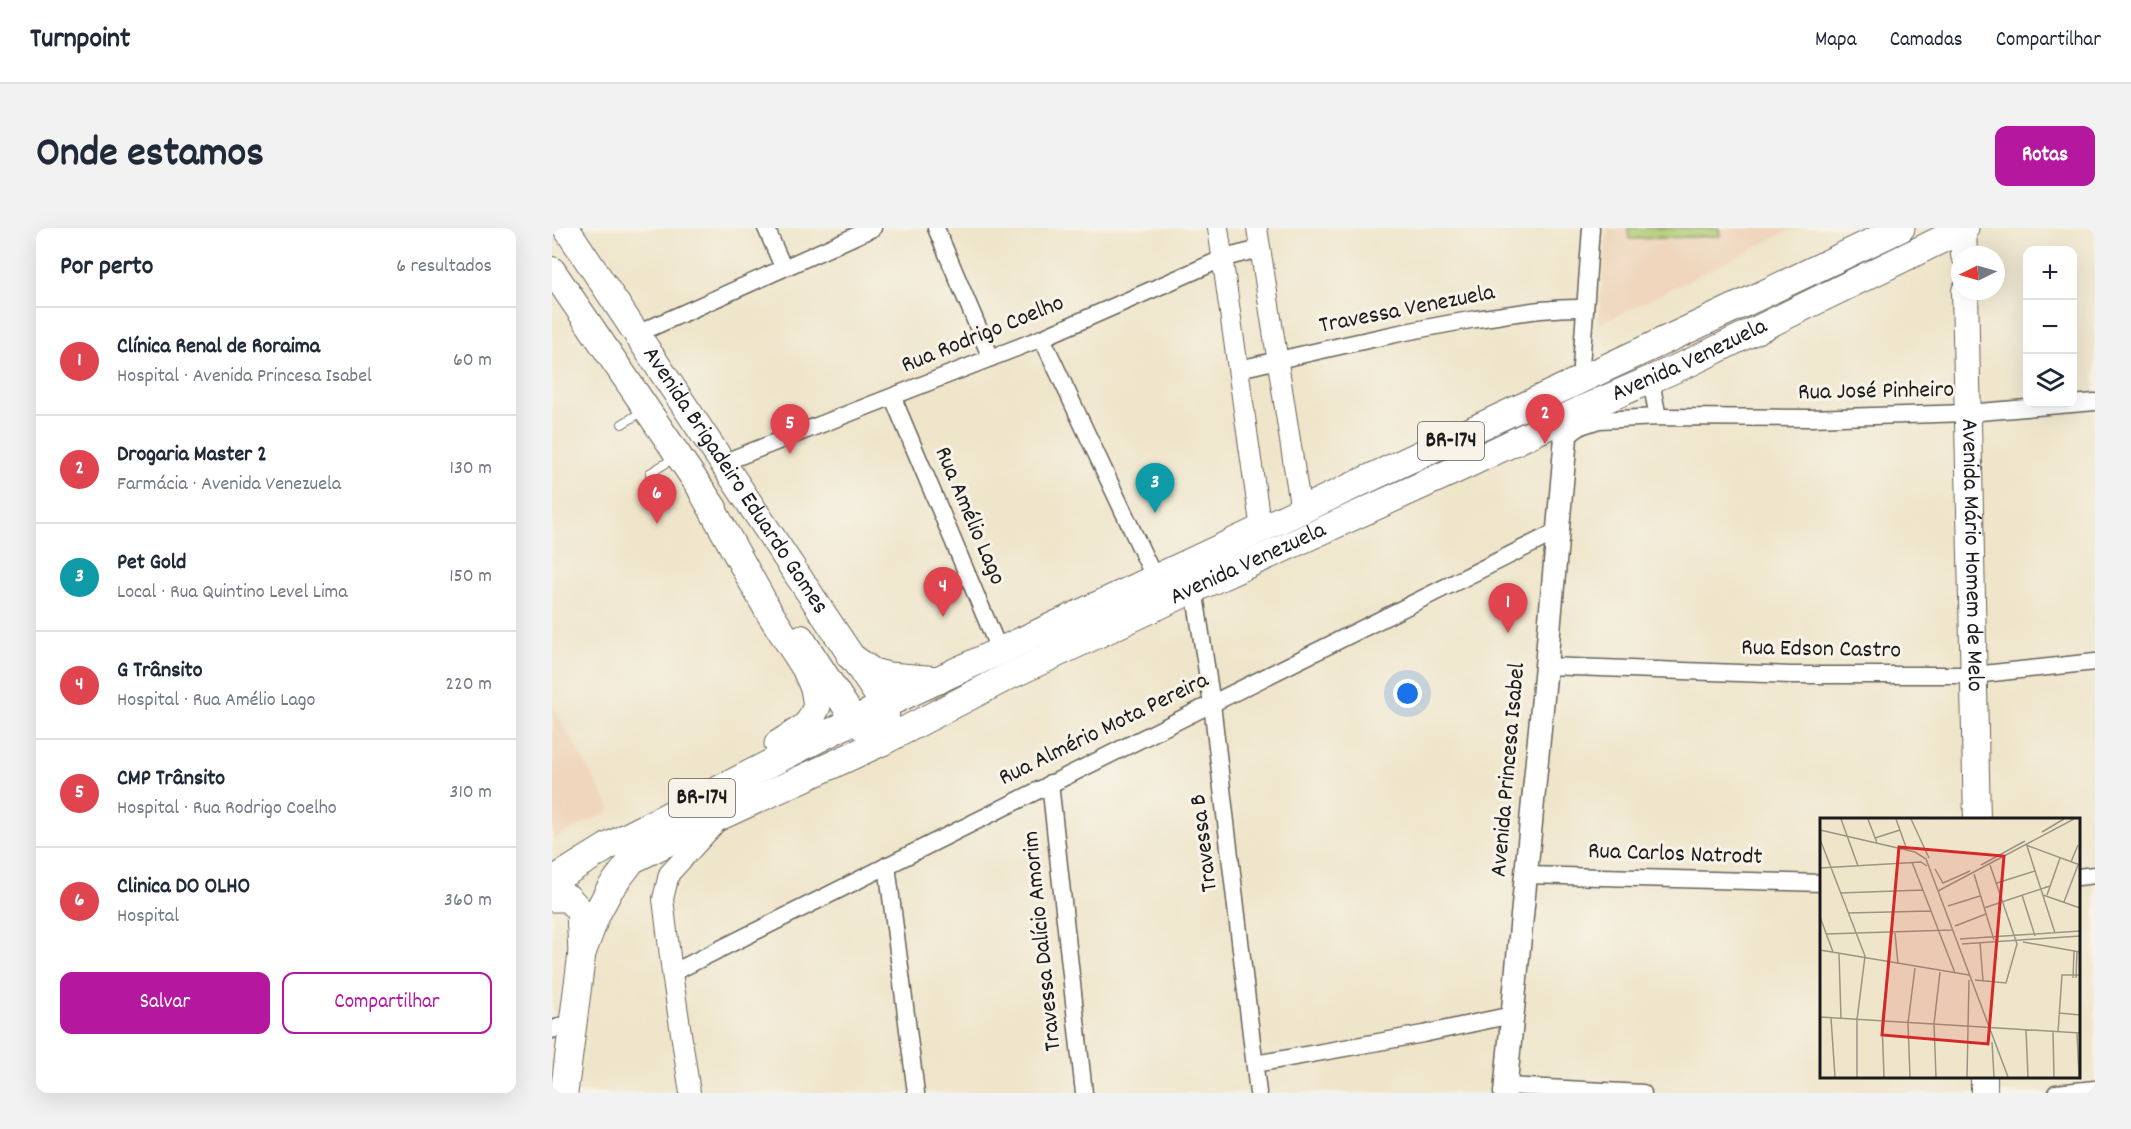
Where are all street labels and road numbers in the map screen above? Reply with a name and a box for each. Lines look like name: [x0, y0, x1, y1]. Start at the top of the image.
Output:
street label: Travessa Venezuela: [1316, 276, 1498, 344]
street label: Rua Rodrigo Coelho: [896, 287, 1070, 383]
street label: Avenida Venezuela: [1606, 310, 1774, 411]
street label: Avenida Brigadeiro Eduardo Gomes: [633, 340, 836, 621]
street label: Rua José Pinheiro: [1798, 374, 1954, 410]
street label: Avenida Mário Homem de Melo: [1951, 418, 1991, 692]
road number: BR-174: [1418, 422, 1484, 460]
street label: Rua Amélio Lago: [925, 442, 1013, 590]
street label: Avenida Venezuela: [1165, 514, 1332, 615]
street label: Rua Edson Castro: [1741, 632, 1901, 668]
street label: Avenida Princesa Isabel: [1483, 661, 1535, 879]
street label: Rua Almério Mota Pereira: [993, 664, 1215, 796]
road number: BR-174: [669, 779, 735, 817]
street label: Travessa B: [1182, 792, 1228, 894]
street label: Travessa Dalício Amorim: [1015, 829, 1071, 1053]
street label: Rua Carlos Natrodt: [1587, 835, 1763, 875]

